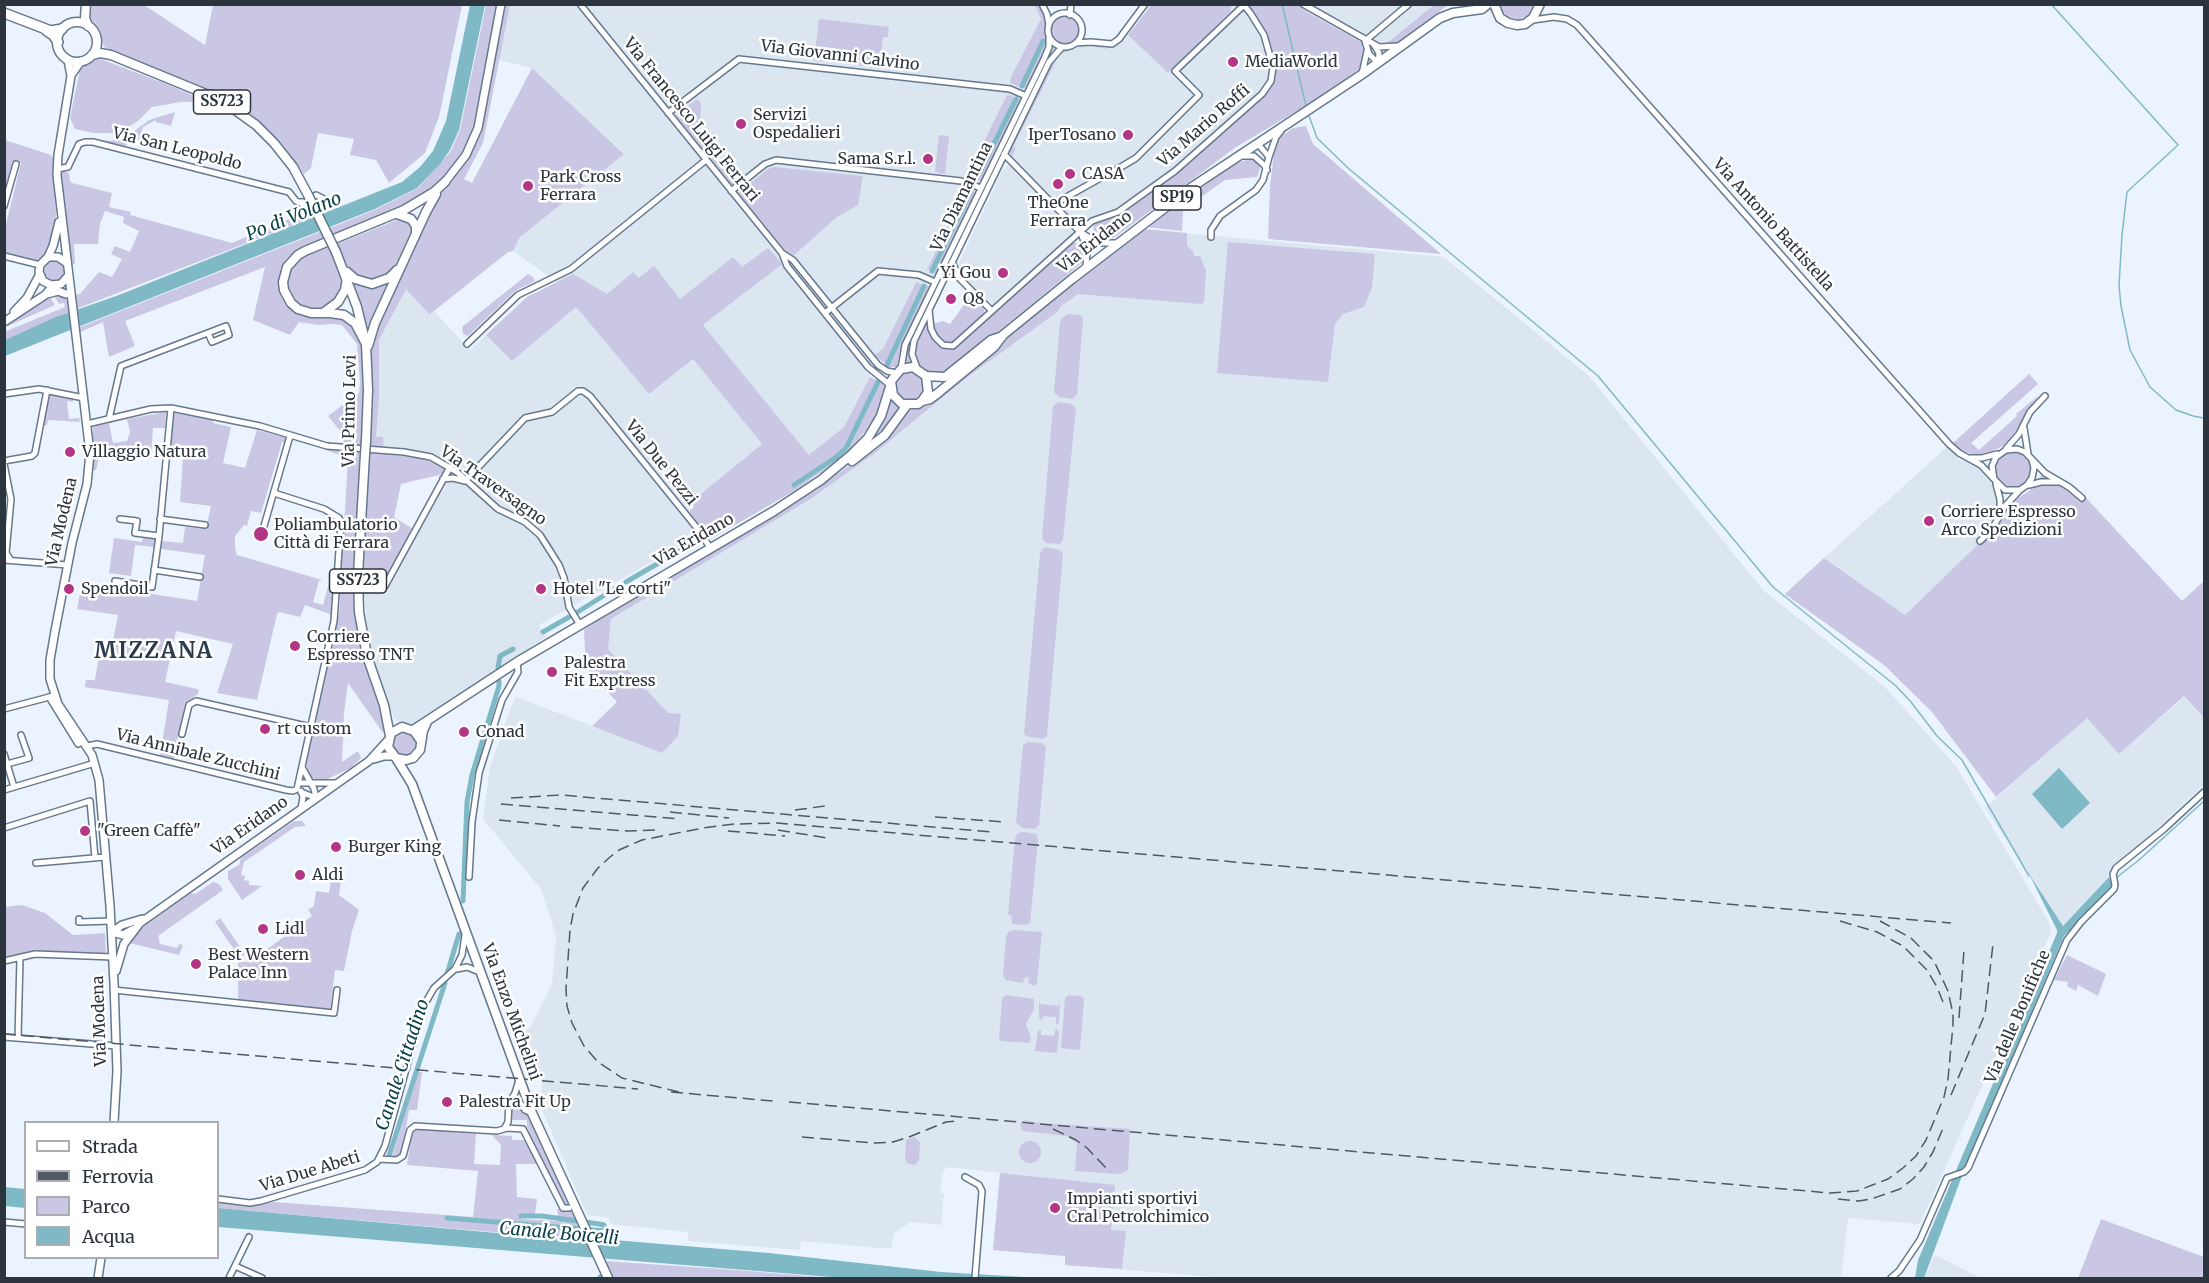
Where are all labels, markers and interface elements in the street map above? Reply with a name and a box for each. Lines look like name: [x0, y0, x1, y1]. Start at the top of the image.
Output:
street label: Via Francesco Luigi Ferrari: [619, 34, 763, 206]
street label: Via Giovanni Calvino: [760, 37, 920, 75]
place label: MediaWorld: [1245, 52, 1338, 72]
marker: MediaWorld: [1226, 55, 1240, 69]
street label: Via Mario Roffi: [1154, 81, 1254, 171]
road number: SS723: [194, 90, 250, 114]
place label: Servizi Ospedalieri: [753, 105, 841, 143]
marker: Servizi Ospedalieri: [734, 117, 748, 131]
street label: Via San Leopoldo: [110, 124, 244, 174]
place label: IperTosano: [1028, 125, 1116, 145]
marker: IperTosano: [1121, 128, 1135, 142]
street label: Via Diamantina: [927, 139, 997, 255]
place label: Sama S.r.l.: [837, 149, 916, 169]
marker: Sama S.r.l.: [921, 152, 935, 166]
street label: Via Antonio Battistella: [1708, 155, 1838, 295]
place label: CASA: [1082, 164, 1124, 184]
place label: Park Cross Ferrara: [540, 167, 621, 205]
marker: CASA: [1063, 167, 1077, 181]
marker: TheOne Ferrara: [1051, 177, 1065, 191]
marker: Park Cross Ferrara: [521, 179, 535, 193]
road number: SP19: [1153, 186, 1201, 210]
water label: Po di Volano: [243, 188, 345, 246]
place label: TheOne Ferrara: [1027, 193, 1089, 231]
street label: Via Eridano: [1054, 207, 1136, 277]
place label: Yi Gou: [941, 263, 991, 283]
marker: Yi Gou: [996, 266, 1010, 280]
place label: Q8: [963, 289, 984, 309]
marker: Q8: [944, 292, 958, 306]
street label: Via Primo Levi: [339, 355, 361, 467]
street label: Via Due Pezzi: [621, 417, 701, 509]
place label: Villaggio Natura: [82, 442, 206, 462]
street label: Via Traversagno: [436, 442, 550, 530]
marker: Villaggio Natura: [63, 445, 77, 459]
street label: Via Modena: [42, 476, 82, 568]
place label: Corriere Espresso Arco Spedizioni: [1941, 502, 2076, 540]
street label: Via Eridano: [651, 509, 737, 571]
marker: Corriere Espresso Arco Spedizioni: [1922, 514, 1936, 528]
place label: Poliambulatorio Città di Ferrara: [274, 515, 397, 553]
marker: Poliambulatorio Città di Ferrara: [252, 525, 270, 543]
road number: SS723: [330, 569, 386, 593]
place label: Spendoil: [81, 579, 149, 599]
place label: Hotel "Le corti": [553, 579, 671, 599]
marker: Spendoil: [62, 582, 76, 596]
marker: Hotel "Le corti": [534, 582, 548, 596]
place label: Corriere Espresso TNT: [307, 627, 414, 665]
district label: MIZZANA: [94, 639, 214, 665]
marker: Corriere Espresso TNT: [288, 639, 302, 653]
place label: Palestra Fit Exptress: [564, 653, 656, 691]
marker: Palestra Fit Exptress: [545, 665, 559, 679]
place label: rt custom: [277, 719, 351, 739]
marker: rt custom: [258, 722, 272, 736]
place label: Conad: [476, 722, 524, 742]
street label: Via Annibale Zucchini: [114, 725, 282, 785]
marker: Conad: [457, 725, 471, 739]
street label: Via Eridano: [208, 793, 292, 859]
place label: "Green Caffè": [97, 821, 201, 841]
marker: "Green Caffè": [78, 824, 92, 838]
place label: Burger King: [348, 837, 441, 857]
marker: Burger King: [329, 840, 343, 854]
place label: Aldi: [312, 865, 343, 885]
marker: Aldi: [293, 868, 307, 882]
place label: Lidl: [275, 919, 305, 939]
marker: Lidl: [256, 922, 270, 936]
street label: Via Enzo Michelini: [477, 941, 545, 1083]
place label: Best Western Palace Inn: [208, 945, 309, 983]
street label: Via delle Bonifiche: [1981, 948, 2055, 1086]
marker: Best Western Palace Inn: [189, 957, 203, 971]
street label: Via Modena: [89, 975, 111, 1067]
water label: Canale Cittadino: [372, 997, 434, 1133]
place label: Palestra Fit Up: [459, 1092, 571, 1112]
marker: Palestra Fit Up: [440, 1095, 454, 1109]
legend: [24, 1121, 219, 1259]
text: Strada: [82, 1135, 138, 1158]
street label: Via Due Abeti: [258, 1148, 362, 1196]
text: Ferrovia: [82, 1165, 154, 1188]
place label: Impianti sportivi Cral Petrolchimico: [1067, 1189, 1209, 1227]
text: Parco: [82, 1195, 130, 1218]
marker: Impianti sportivi Cral Petrolchimico: [1048, 1201, 1062, 1215]
water label: Canale Boicelli: [498, 1218, 620, 1250]
text: Acqua: [82, 1225, 135, 1248]

